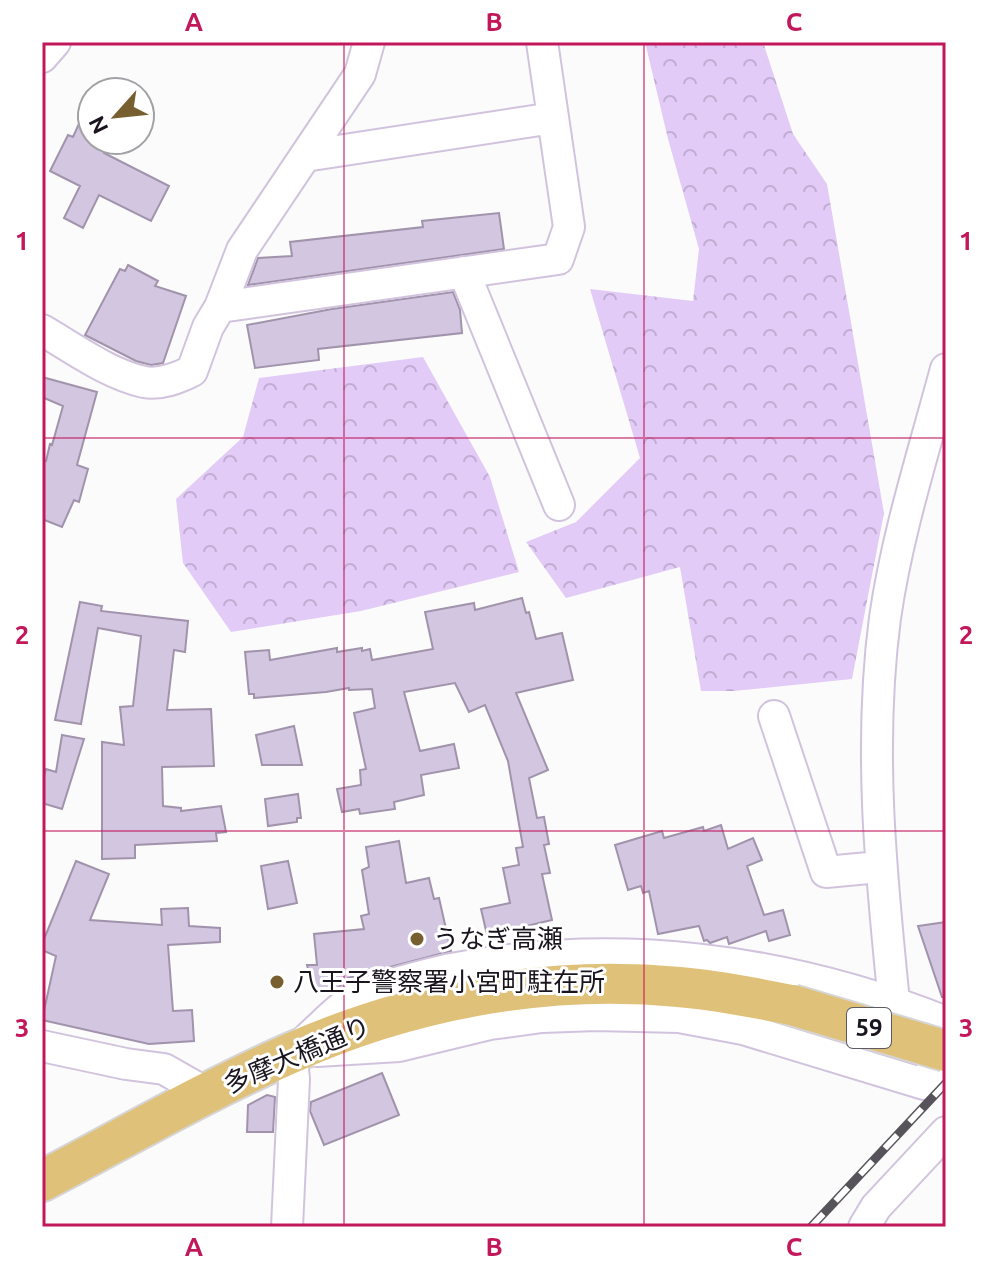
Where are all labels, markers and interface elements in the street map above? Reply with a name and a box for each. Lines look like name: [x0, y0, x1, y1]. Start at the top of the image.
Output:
text: A: [185, 7, 204, 36]
text: B: [485, 7, 503, 36]
text: C: [786, 7, 803, 36]
north arrow: [76, 76, 156, 156]
text: N: [83, 112, 113, 138]
text: 1: [15, 226, 29, 255]
text: 1: [959, 226, 973, 255]
text: 2: [15, 620, 29, 649]
text: 2: [959, 620, 973, 649]
place label: うなぎ高瀬: [433, 924, 563, 953]
marker: うなぎ高瀬: [408, 930, 426, 948]
place label: 八王子警察署小宮町駐在所: [293, 967, 605, 996]
marker: 八王子警察署小宮町駐在所: [268, 973, 286, 991]
road number: 59: [847, 1008, 891, 1048]
street label: 多摩大橋通り: [219, 1011, 374, 1098]
text: 3: [15, 1013, 29, 1042]
text: 3: [959, 1013, 973, 1042]
text: A: [185, 1232, 204, 1261]
text: B: [485, 1232, 503, 1261]
text: C: [786, 1232, 803, 1261]

